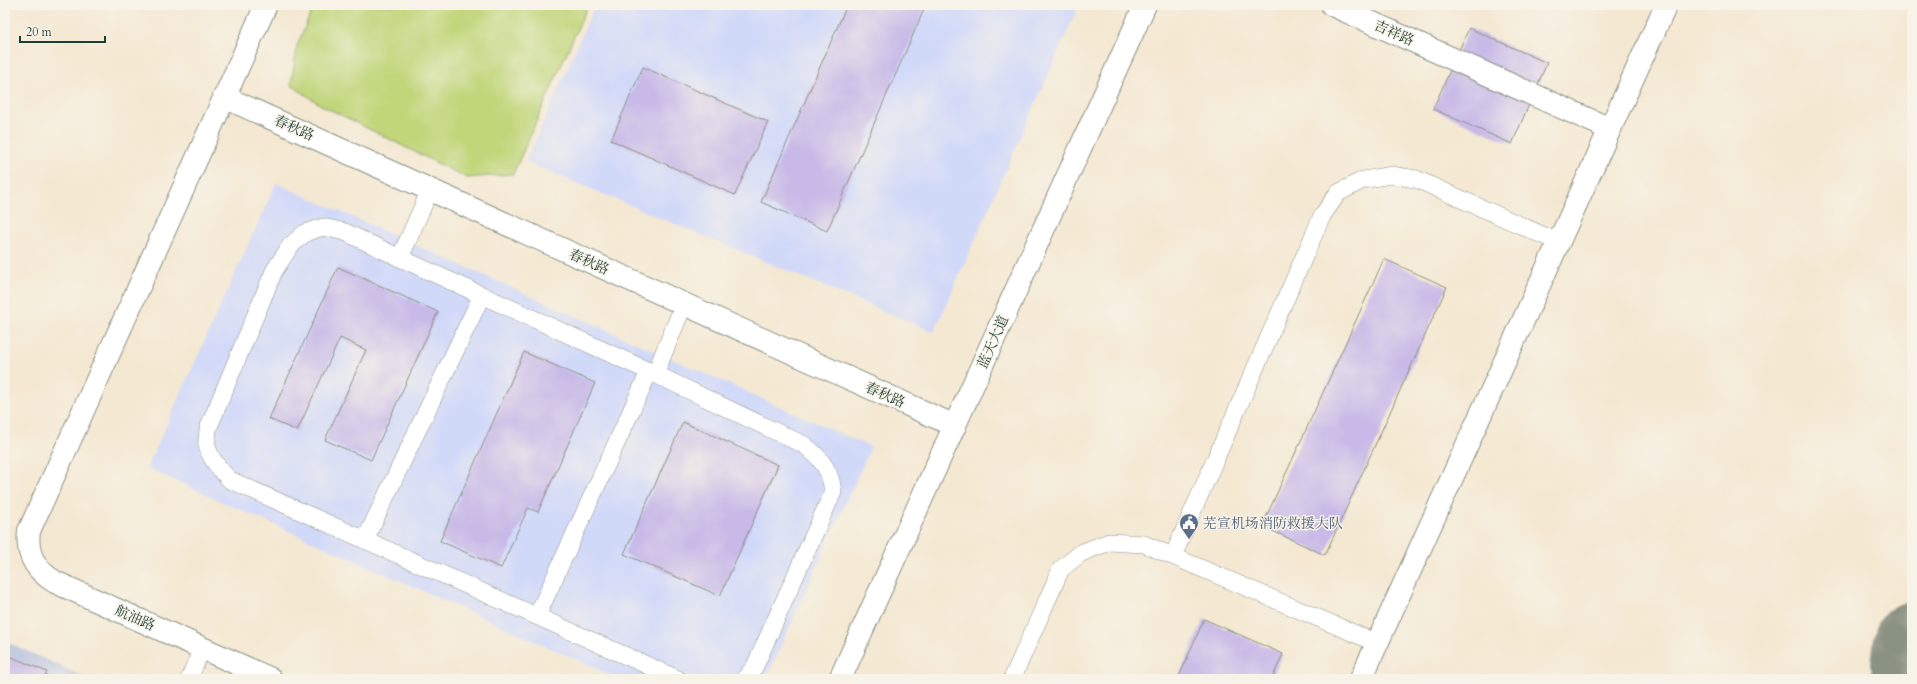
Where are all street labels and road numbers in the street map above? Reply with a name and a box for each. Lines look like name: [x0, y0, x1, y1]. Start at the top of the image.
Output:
street label: 吉祥路: [1371, 16, 1417, 50]
street label: 春秋路: [271, 111, 317, 145]
street label: 春秋路: [566, 245, 612, 279]
street label: 蓝天大道: [973, 313, 1013, 371]
street label: 春秋路: [862, 378, 908, 412]
street label: 航油路: [112, 601, 158, 635]

